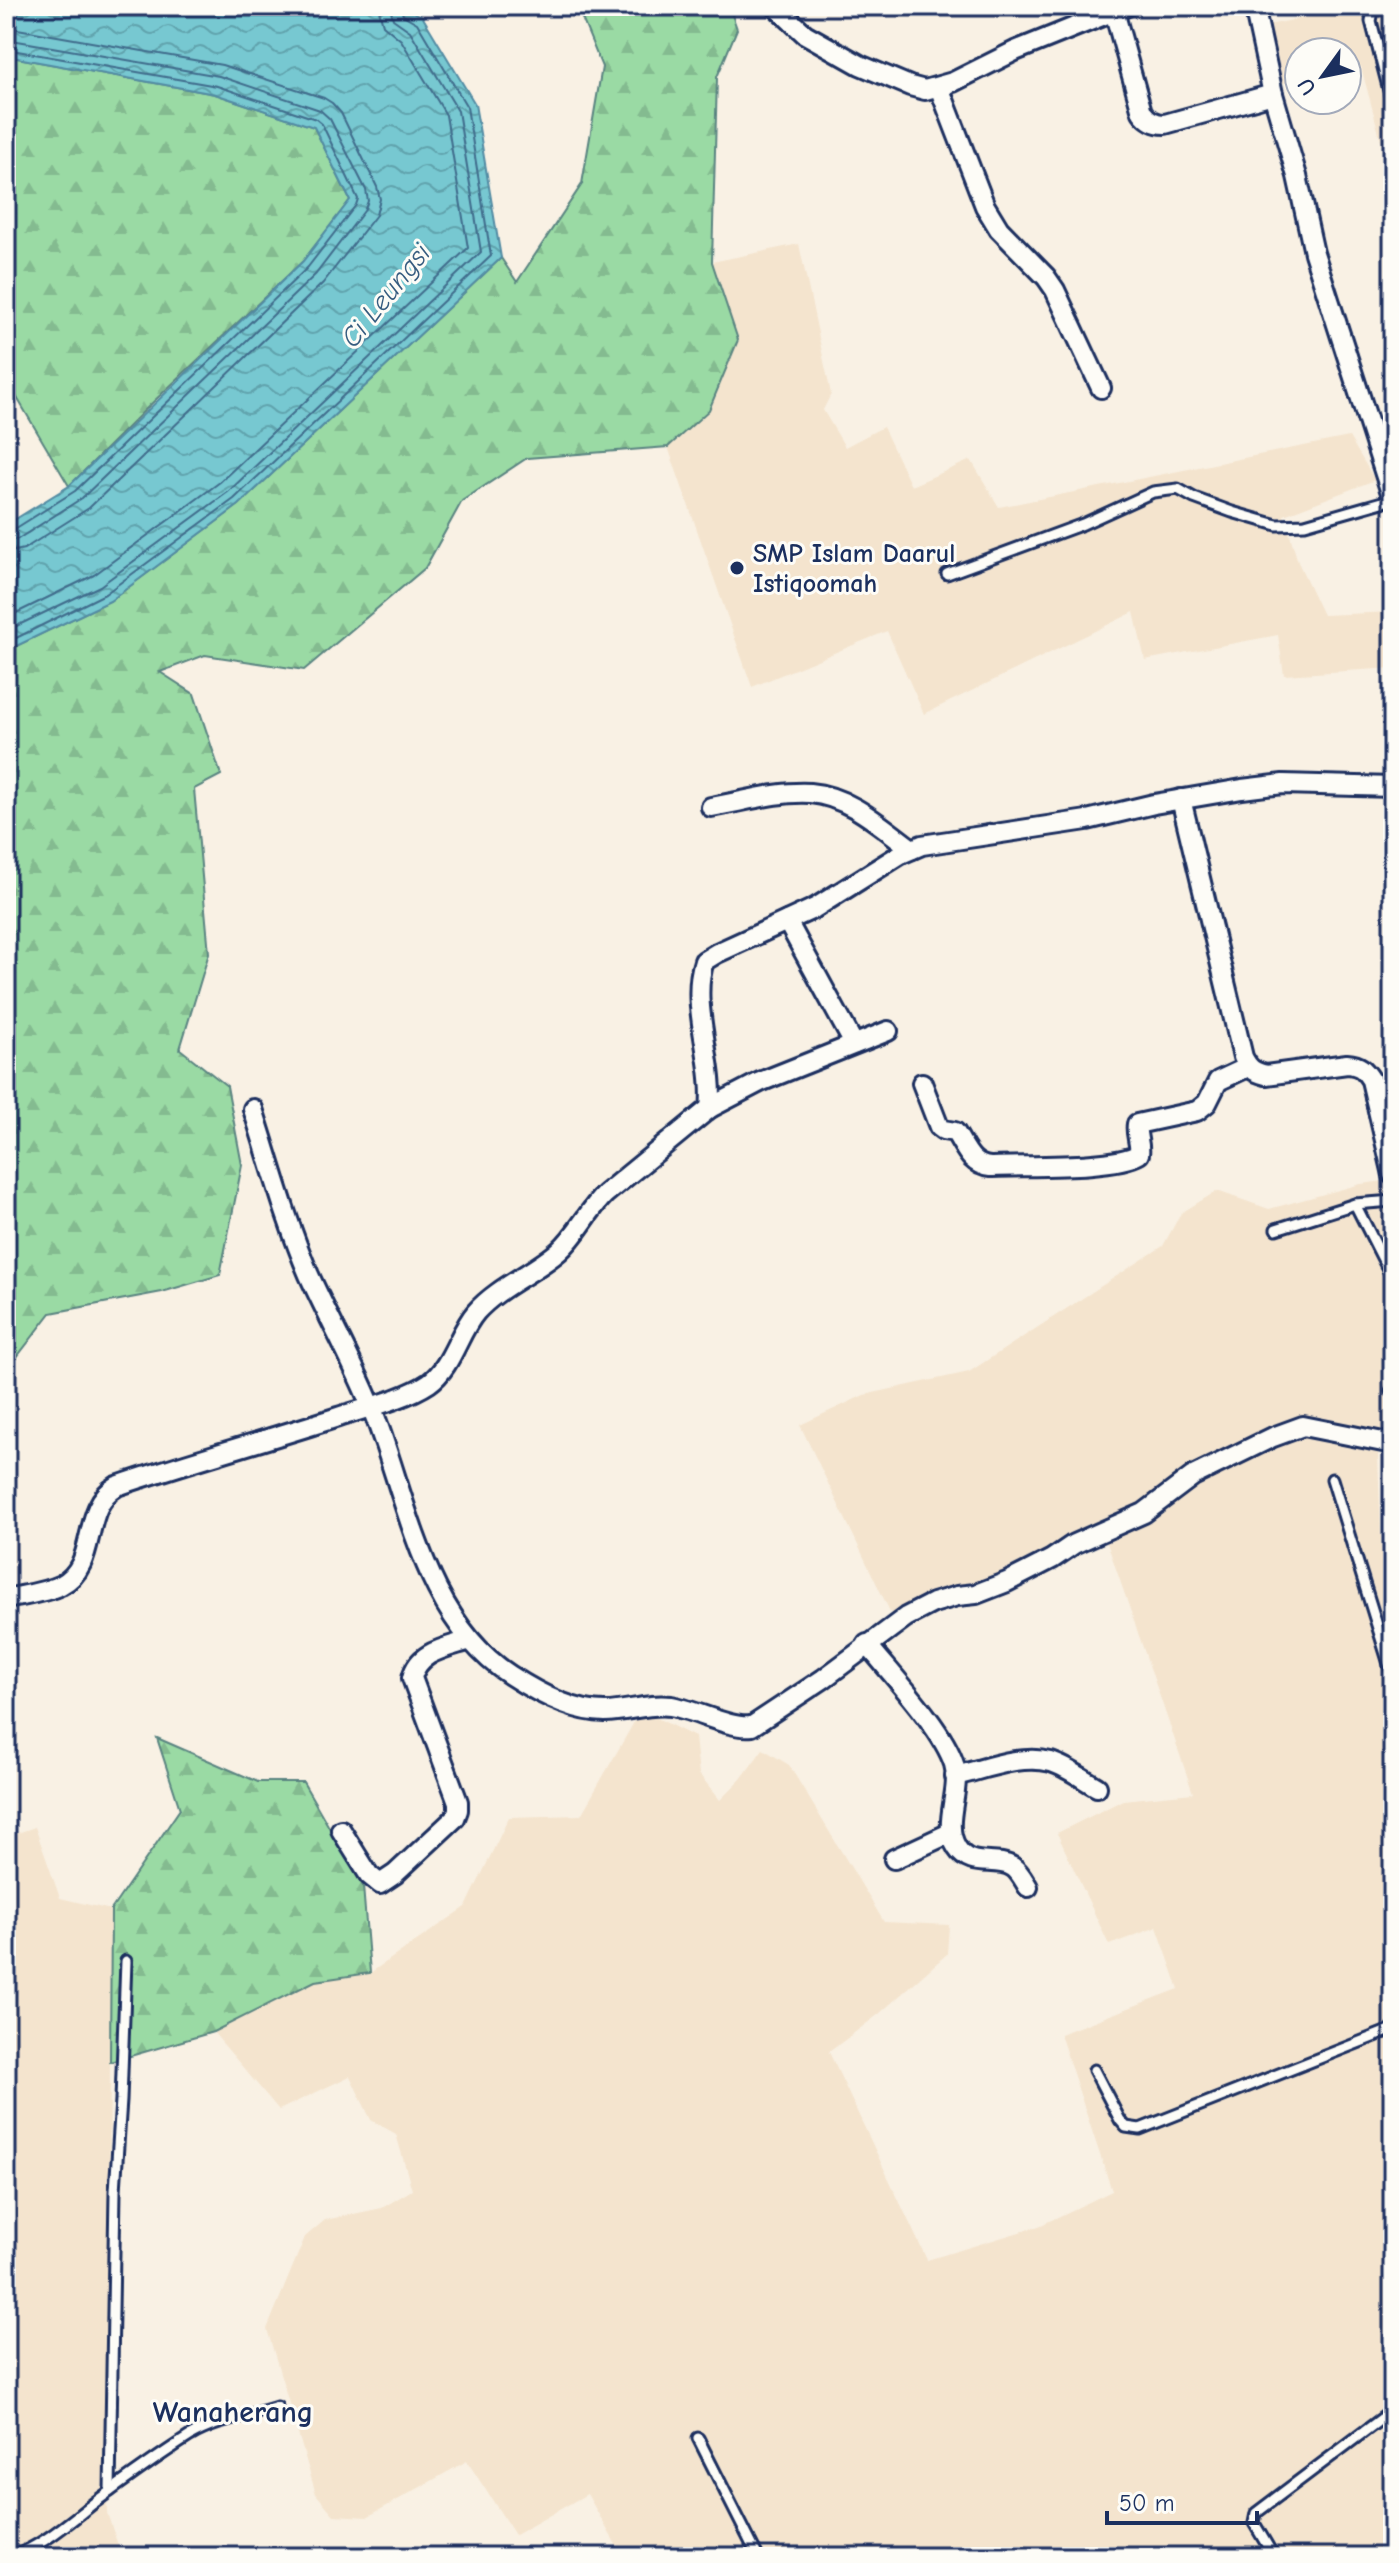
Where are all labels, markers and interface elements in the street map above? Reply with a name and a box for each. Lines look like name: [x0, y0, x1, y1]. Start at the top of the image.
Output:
north arrow: [1283, 36, 1363, 116]
text: U: [1292, 73, 1322, 100]
water label: Ci Leungsi: [334, 237, 438, 354]
place label: SMP Islam Daarul Istiqoomah: [753, 539, 955, 599]
marker: SMP Islam Daarul Istiqoomah: [728, 559, 746, 577]
district label: Wanaherang: [153, 2395, 313, 2430]
scale bar: [1107, 2475, 1257, 2525]
text: 50 m: [1119, 2489, 1175, 2517]

